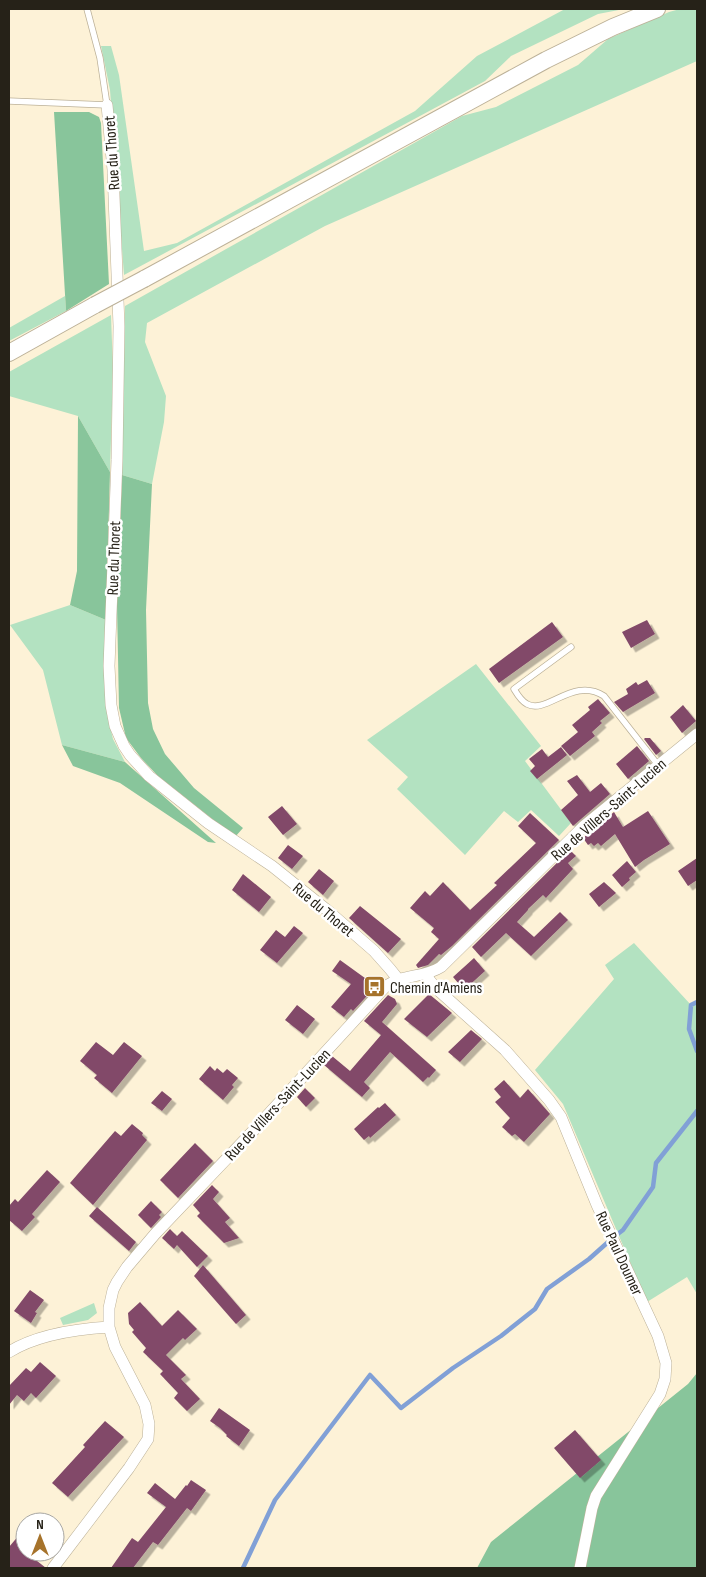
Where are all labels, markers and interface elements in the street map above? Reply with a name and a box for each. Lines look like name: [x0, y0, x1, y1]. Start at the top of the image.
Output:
street label: Rue du Thoret: [100, 115, 125, 191]
street label: Rue du Thoret: [104, 520, 125, 596]
street label: Rue de Villers-Saint-Lucien: [548, 755, 670, 865]
street label: Rue du Thoret: [288, 879, 358, 941]
bus stop icon: Chemin d'Amiens: [362, 975, 386, 999]
place label: Chemin d'Amiens: [390, 979, 483, 998]
street label: Rue de Villers-Saint-Lucien: [221, 1045, 335, 1165]
street label: Rue Paul Doumer: [591, 1209, 647, 1299]
north arrow: [15, 1512, 65, 1562]
text: N: [36, 1516, 44, 1533]

